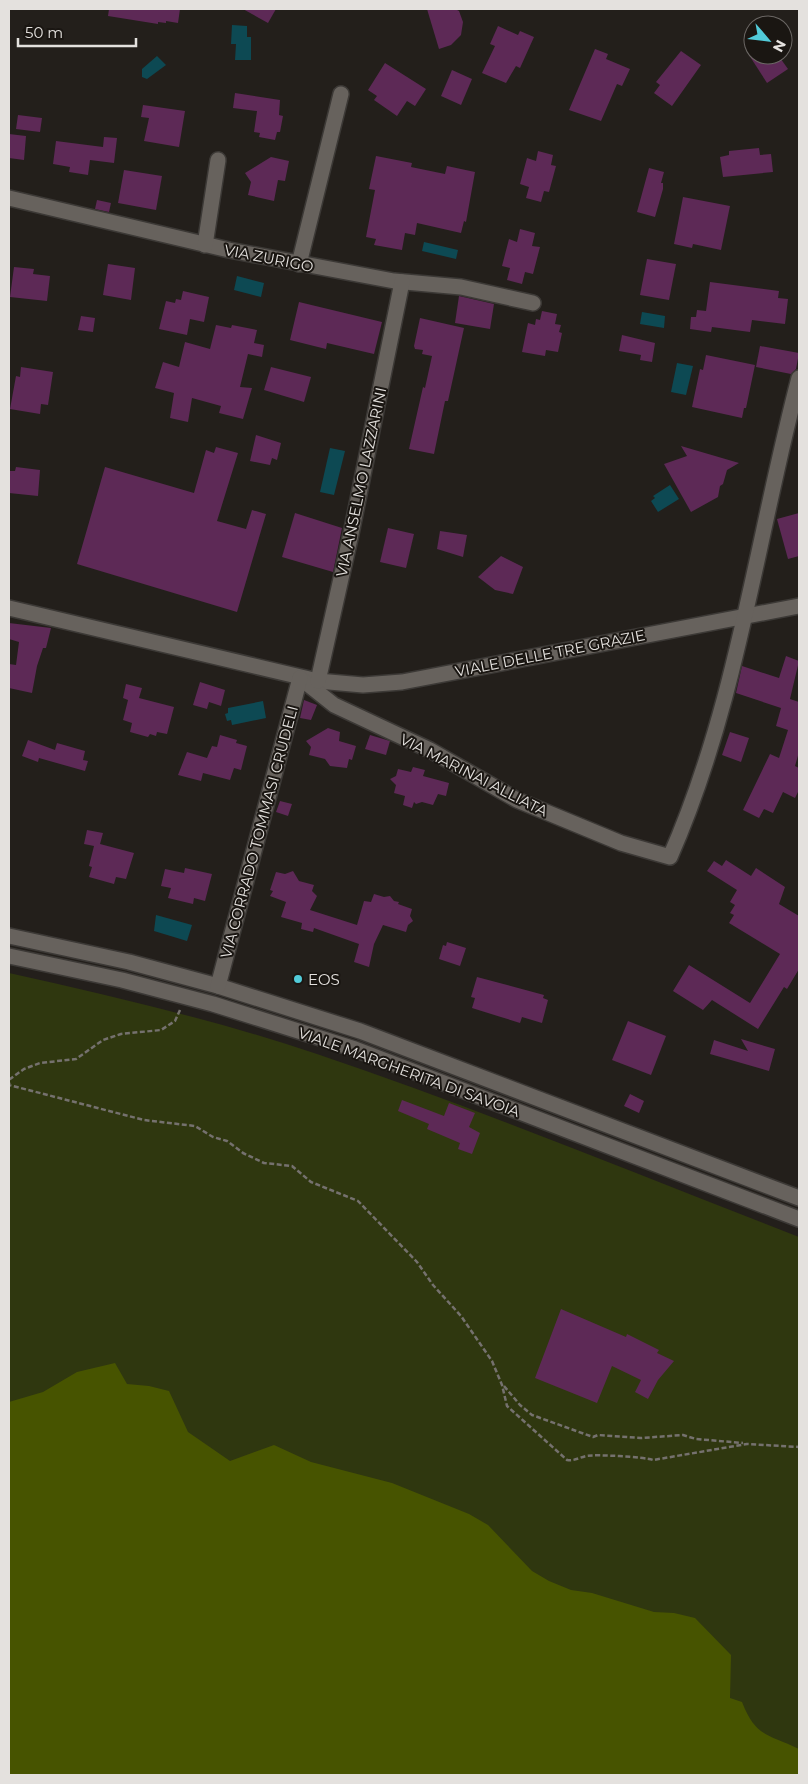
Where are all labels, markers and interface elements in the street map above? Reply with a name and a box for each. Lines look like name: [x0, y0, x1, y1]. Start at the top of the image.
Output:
scale bar: [18, 15, 135, 47]
north arrow: [743, 15, 793, 65]
text: 50 m: [25, 23, 63, 42]
text: N: [769, 37, 790, 55]
street label: VIA ZURIGO: [223, 240, 315, 276]
street label: VIA ANSELMO LAZZARINI: [332, 385, 390, 579]
street label: VIALE DELLE TRE GRAZIE: [453, 625, 647, 681]
street label: VIA CORRADO TOMMASI CRUDELI: [216, 704, 302, 960]
street label: VIA MARINAI ALLIATA: [397, 729, 551, 821]
place label: EOS: [308, 970, 340, 989]
marker: EOS: [292, 973, 304, 985]
street label: VIALE MARGHERITA DI SAVOIA: [296, 1023, 523, 1121]

